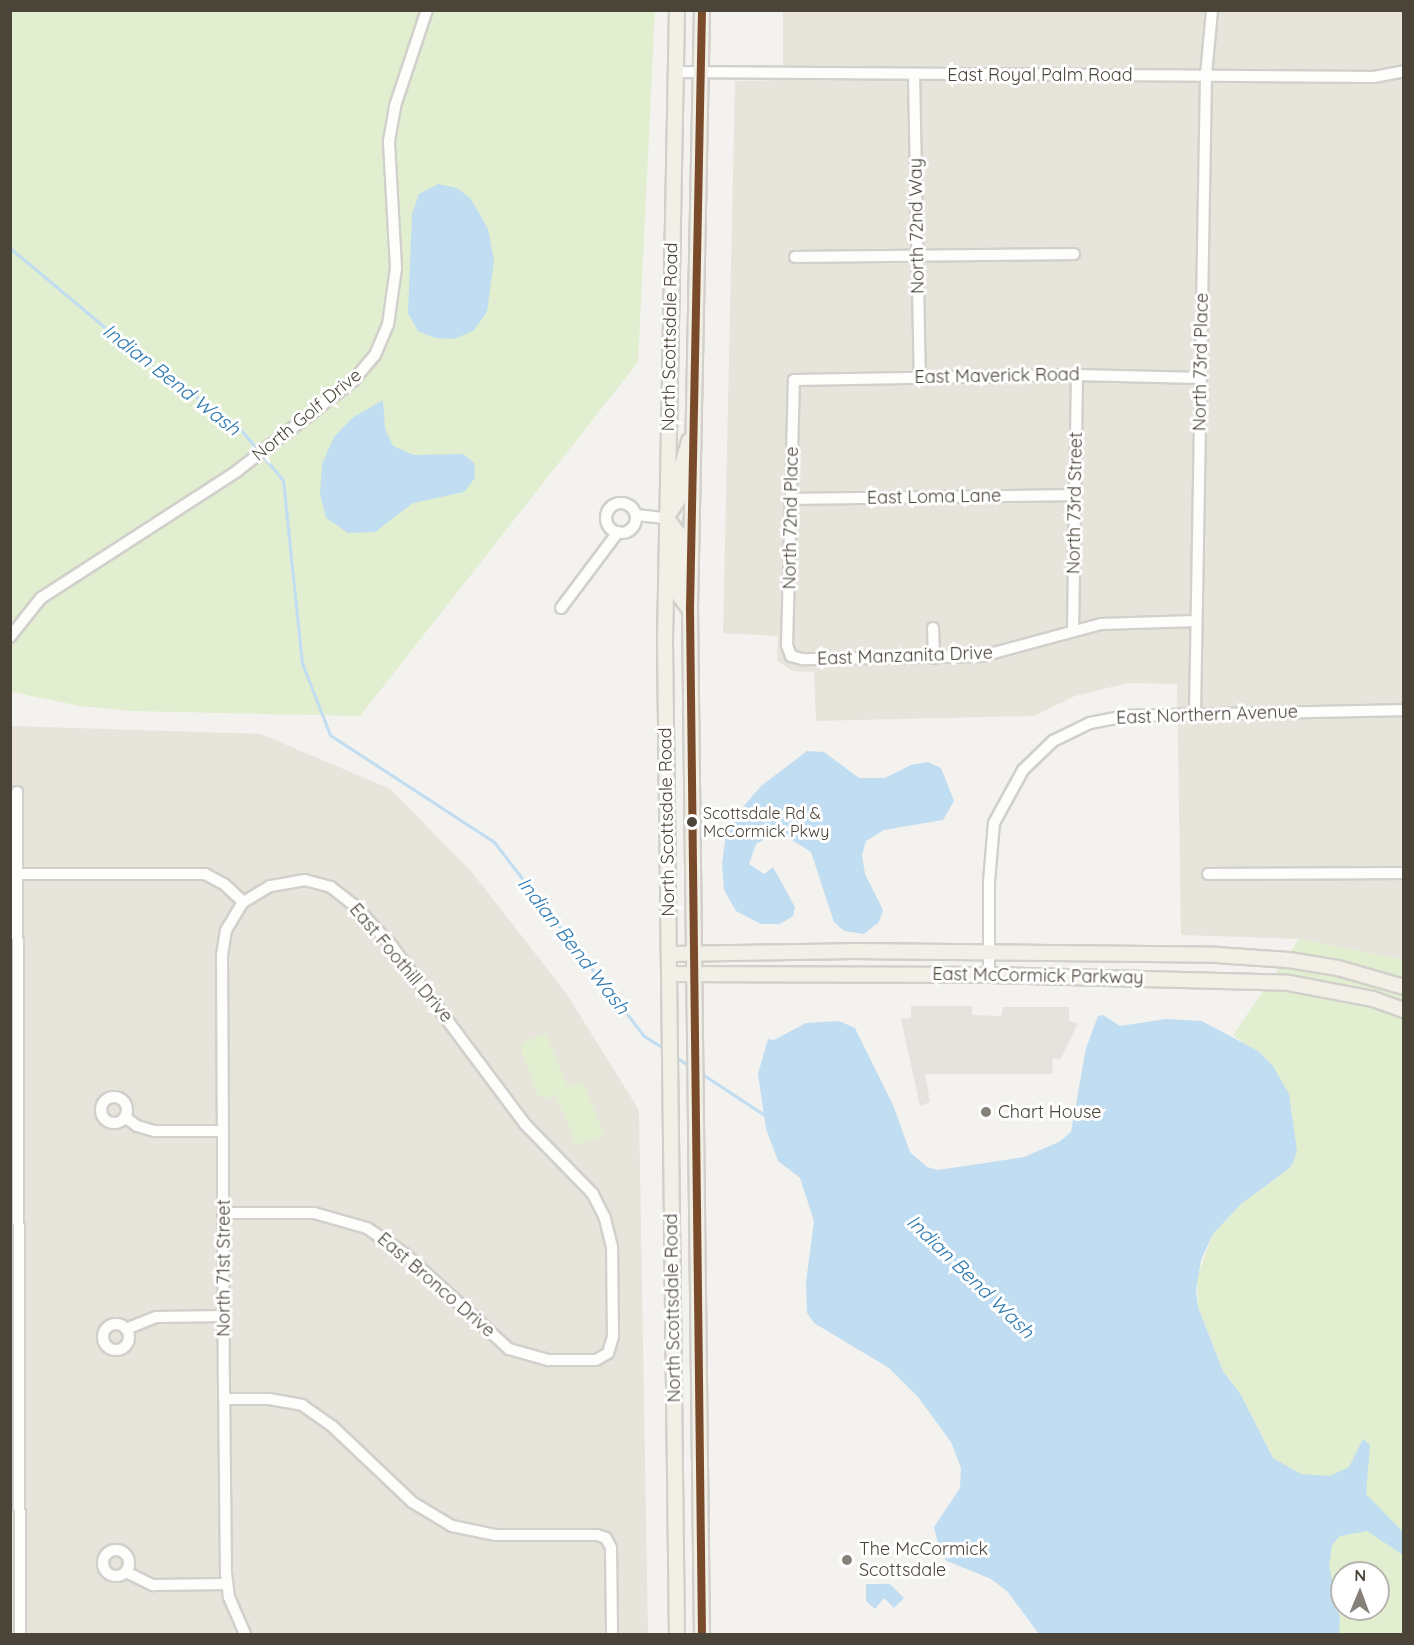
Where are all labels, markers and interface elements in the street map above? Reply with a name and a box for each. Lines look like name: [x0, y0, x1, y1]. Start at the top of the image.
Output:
street label: East Royal Palm Road: [947, 64, 1133, 86]
street label: North 72nd Way: [905, 158, 929, 294]
street label: North Scottsdale Road: [658, 242, 682, 432]
street label: North 73rd Place: [1189, 293, 1213, 431]
water label: Indian Bend Wash: [99, 318, 245, 440]
street label: North Golf Drive: [248, 364, 366, 466]
street label: East Maverick Road: [914, 364, 1080, 388]
street label: North 73rd Street: [1063, 432, 1087, 574]
street label: North 72nd Place: [779, 446, 803, 590]
street label: East Loma Lane: [867, 485, 1001, 509]
street label: East Manzanita Drive: [817, 642, 993, 670]
street label: East Northern Avenue: [1116, 701, 1298, 729]
street label: North Scottsdale Road: [655, 727, 679, 917]
place label: Scottsdale Rd & McCormick Pkwy: [703, 803, 829, 841]
marker: Scottsdale Rd & McCormick Pkwy: [686, 816, 698, 828]
water label: Indian Bend Wash: [513, 872, 635, 1018]
street label: East Foothill Drive: [345, 899, 457, 1027]
street label: East McCormick Parkway: [932, 963, 1144, 989]
place label: Chart House: [998, 1101, 1102, 1123]
marker: Chart House: [979, 1105, 993, 1119]
street label: North 71st Street: [213, 1199, 235, 1337]
water label: Indian Bend Wash: [902, 1209, 1040, 1343]
street label: North Scottsdale Road: [661, 1213, 685, 1403]
street label: East Bronco Drive: [373, 1228, 499, 1342]
place label: The McCormick Scottsdale: [859, 1539, 988, 1582]
marker: The McCormick Scottsdale: [840, 1553, 854, 1567]
north arrow: [1330, 1561, 1390, 1621]
text: N: [1354, 1565, 1366, 1585]

